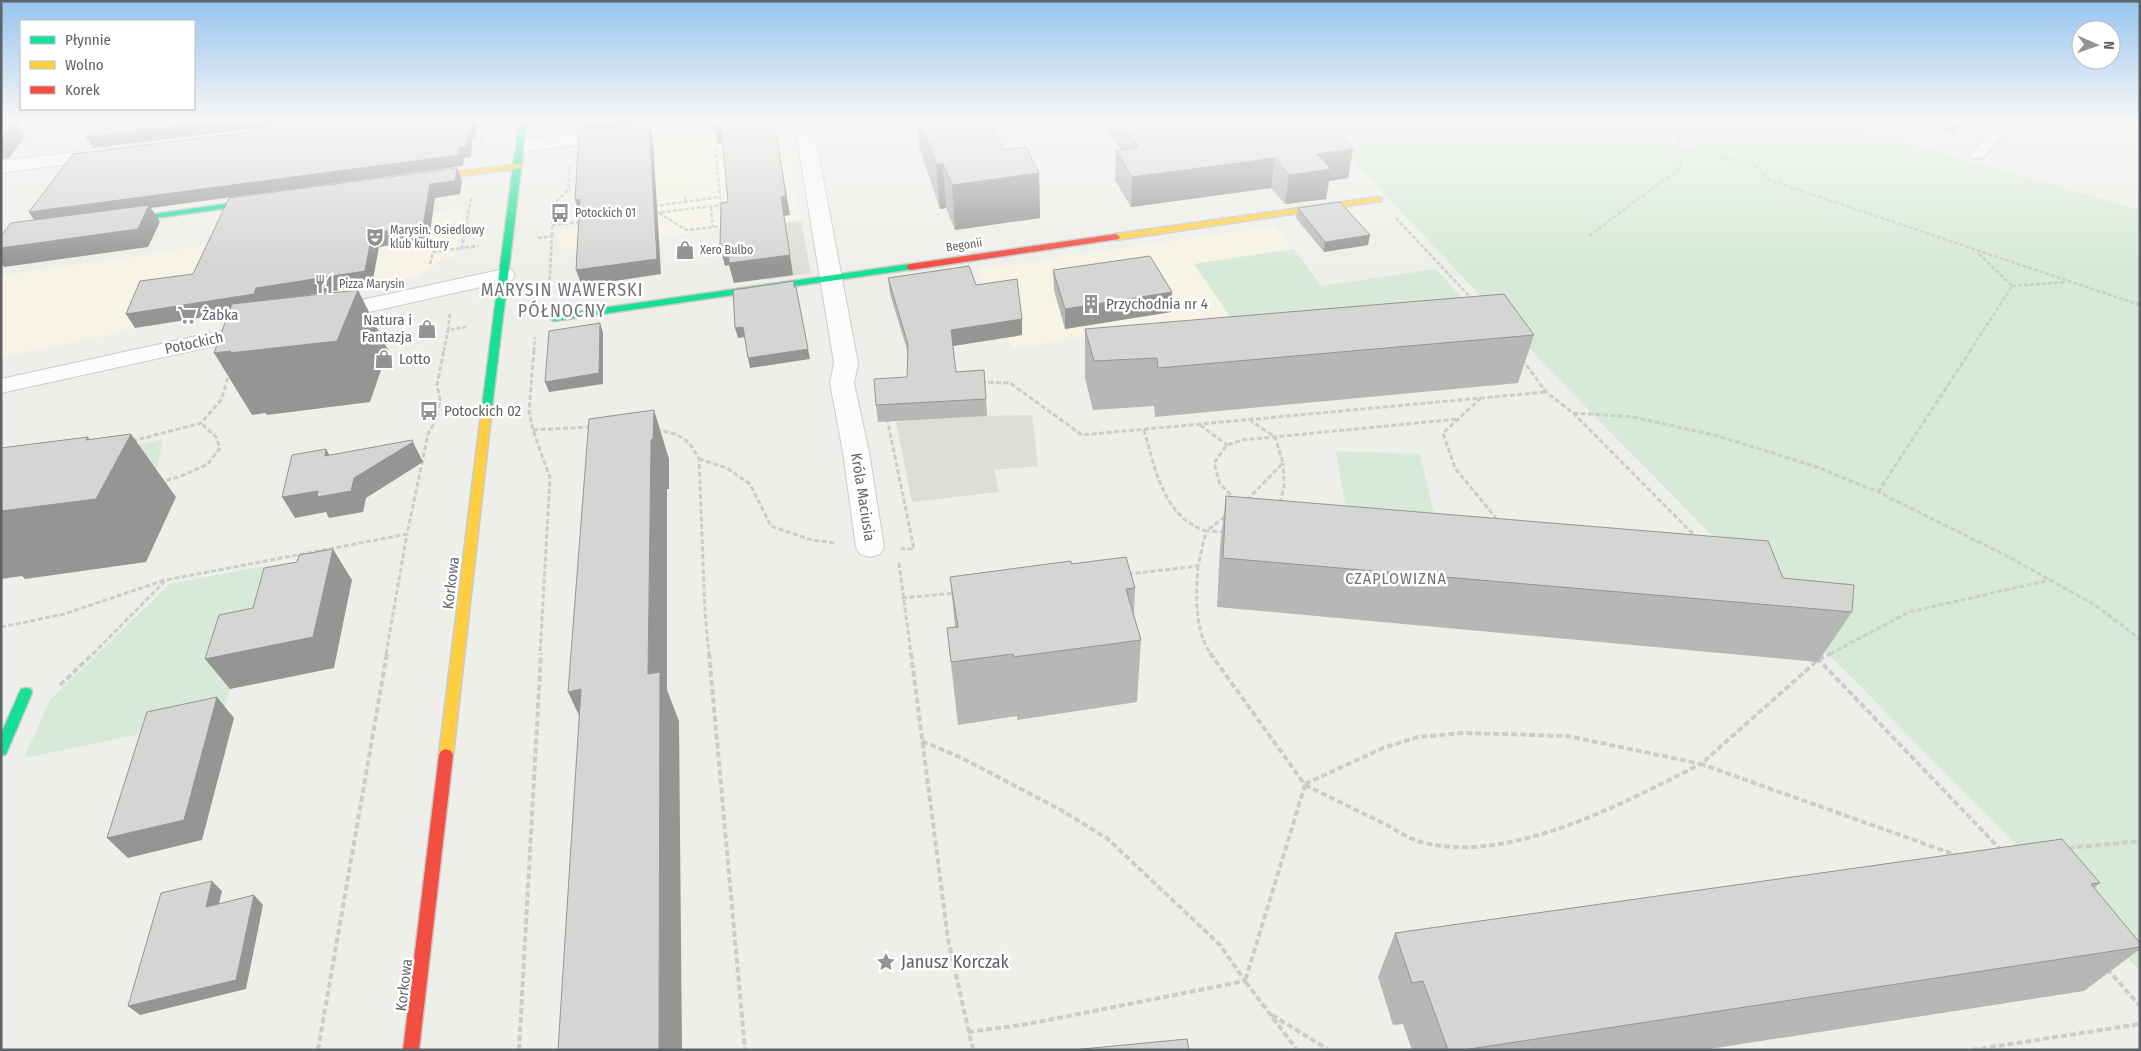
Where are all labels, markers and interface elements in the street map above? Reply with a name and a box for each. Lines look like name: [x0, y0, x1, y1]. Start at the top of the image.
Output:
legend: [20, 20, 195, 110]
north arrow: [2071, 20, 2121, 70]
text: Płynnie: [65, 31, 111, 49]
text: N: [2100, 41, 2117, 50]
text: Wolno: [65, 56, 104, 74]
text: Korek: [65, 81, 100, 99]
bus stop icon: Potockich 01: [549, 202, 571, 224]
place label: Potockich 01: [575, 206, 636, 220]
place label: Marysin. Osiedlowy klub kultury: [390, 223, 485, 251]
theatre icon: Marysin. Osiedlowy klub kultury: [364, 226, 386, 248]
street label: Begonii: [945, 236, 983, 254]
shop icon: Xero Bulbo: [674, 239, 696, 261]
place label: Xero Bulbo: [700, 243, 753, 257]
restaurant icon: Pizza Marysin: [313, 273, 335, 295]
place label: Pizza Marysin: [339, 277, 405, 291]
district label: MARYSIN WAWERSKI PÓŁNOCNY: [481, 279, 643, 322]
building icon: Przychodnia nr 4: [1080, 293, 1102, 315]
place label: Przychodnia nr 4: [1106, 295, 1208, 313]
supermarket icon: Żabka: [176, 304, 198, 326]
place label: Żabka: [202, 306, 238, 324]
place label: Natura i Fantazja: [362, 311, 412, 346]
shop icon: Natura i Fantazja: [416, 318, 438, 340]
street label: Potockich: [163, 328, 225, 358]
shop icon: Lotto: [373, 348, 395, 370]
place label: Lotto: [399, 350, 431, 368]
bus stop icon: Potockich 02: [418, 400, 440, 422]
place label: Potockich 02: [444, 402, 522, 420]
street label: Króla Maciusia: [847, 452, 879, 542]
street label: Korkowa: [439, 556, 463, 610]
district label: CZAPLOWIZNA: [1345, 569, 1447, 588]
place icon: Janusz Korczak: [875, 951, 897, 973]
place label: Janusz Korczak: [901, 951, 1010, 973]
street label: Korkowa: [392, 958, 416, 1012]

